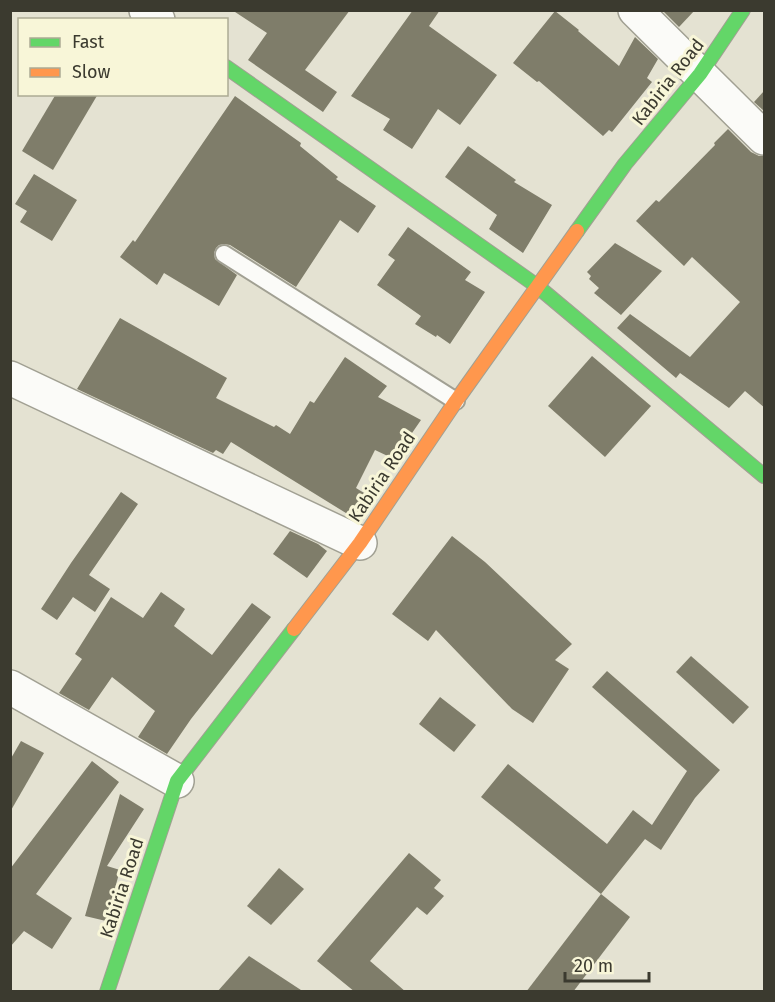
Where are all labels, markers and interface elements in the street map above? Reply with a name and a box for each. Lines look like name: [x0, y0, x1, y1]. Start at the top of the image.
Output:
legend: [18, 18, 228, 96]
text: Fast: [72, 31, 105, 53]
street label: Kabiria Road: [627, 34, 709, 130]
text: Slow: [72, 61, 111, 83]
street label: Kabiria Road: [344, 428, 420, 526]
street label: Kabiria Road: [95, 835, 149, 941]
scale bar: [565, 945, 649, 983]
text: 20 m: [574, 955, 613, 977]

